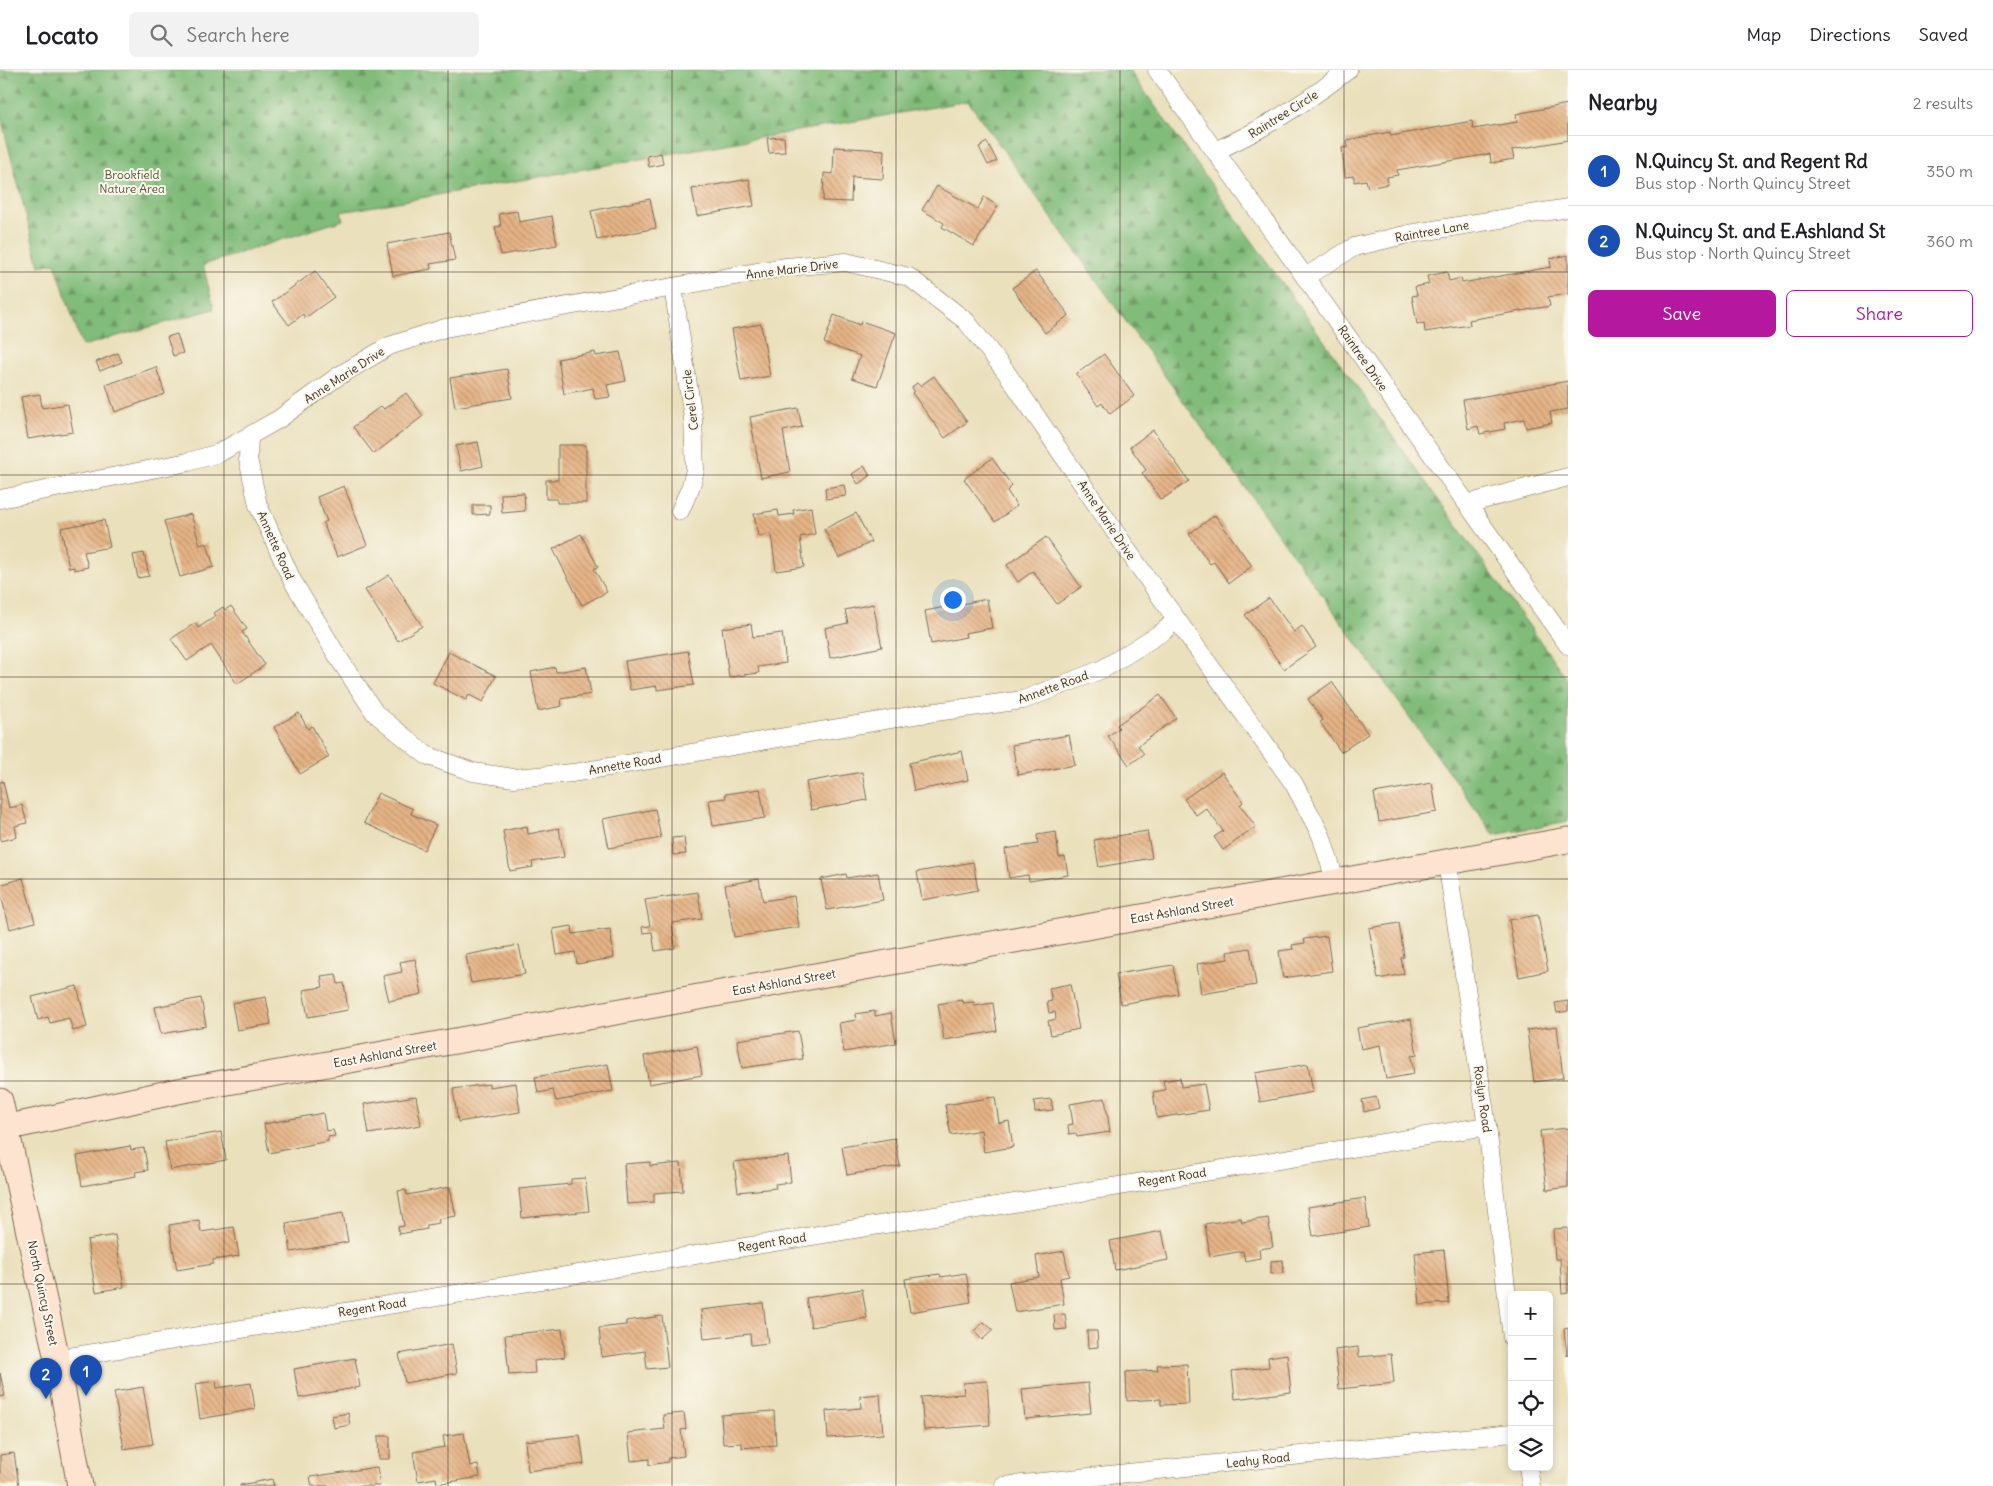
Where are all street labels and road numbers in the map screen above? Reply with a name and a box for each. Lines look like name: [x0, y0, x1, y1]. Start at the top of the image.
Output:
street label: Raintree Circle: [1246, 87, 1320, 141]
street label: Raintree Lane: [1394, 217, 1470, 245]
street label: Anne Marie Drive: [745, 256, 839, 282]
street label: Raintree Drive: [1335, 322, 1391, 394]
street label: Anne Marie Drive: [301, 343, 387, 407]
street label: Cerel Circle: [679, 369, 701, 431]
street label: Anne Marie Drive: [1075, 477, 1139, 563]
street label: Annette Road: [254, 508, 298, 582]
street label: Annette Road: [1016, 667, 1090, 707]
street label: Annette Road: [588, 750, 662, 778]
street label: East Ashland Street: [1129, 894, 1235, 926]
street label: East Ashland Street: [731, 966, 837, 998]
street label: East Ashland Street: [332, 1038, 438, 1070]
street label: Roslyn Road: [1471, 1065, 1495, 1133]
street label: Regent Road: [1137, 1164, 1207, 1190]
street label: Regent Road: [737, 1229, 807, 1255]
street label: North Quincy Street: [25, 1239, 61, 1347]
street label: Regent Road: [337, 1294, 407, 1320]
street label: Leahy Road: [1225, 1449, 1291, 1471]

